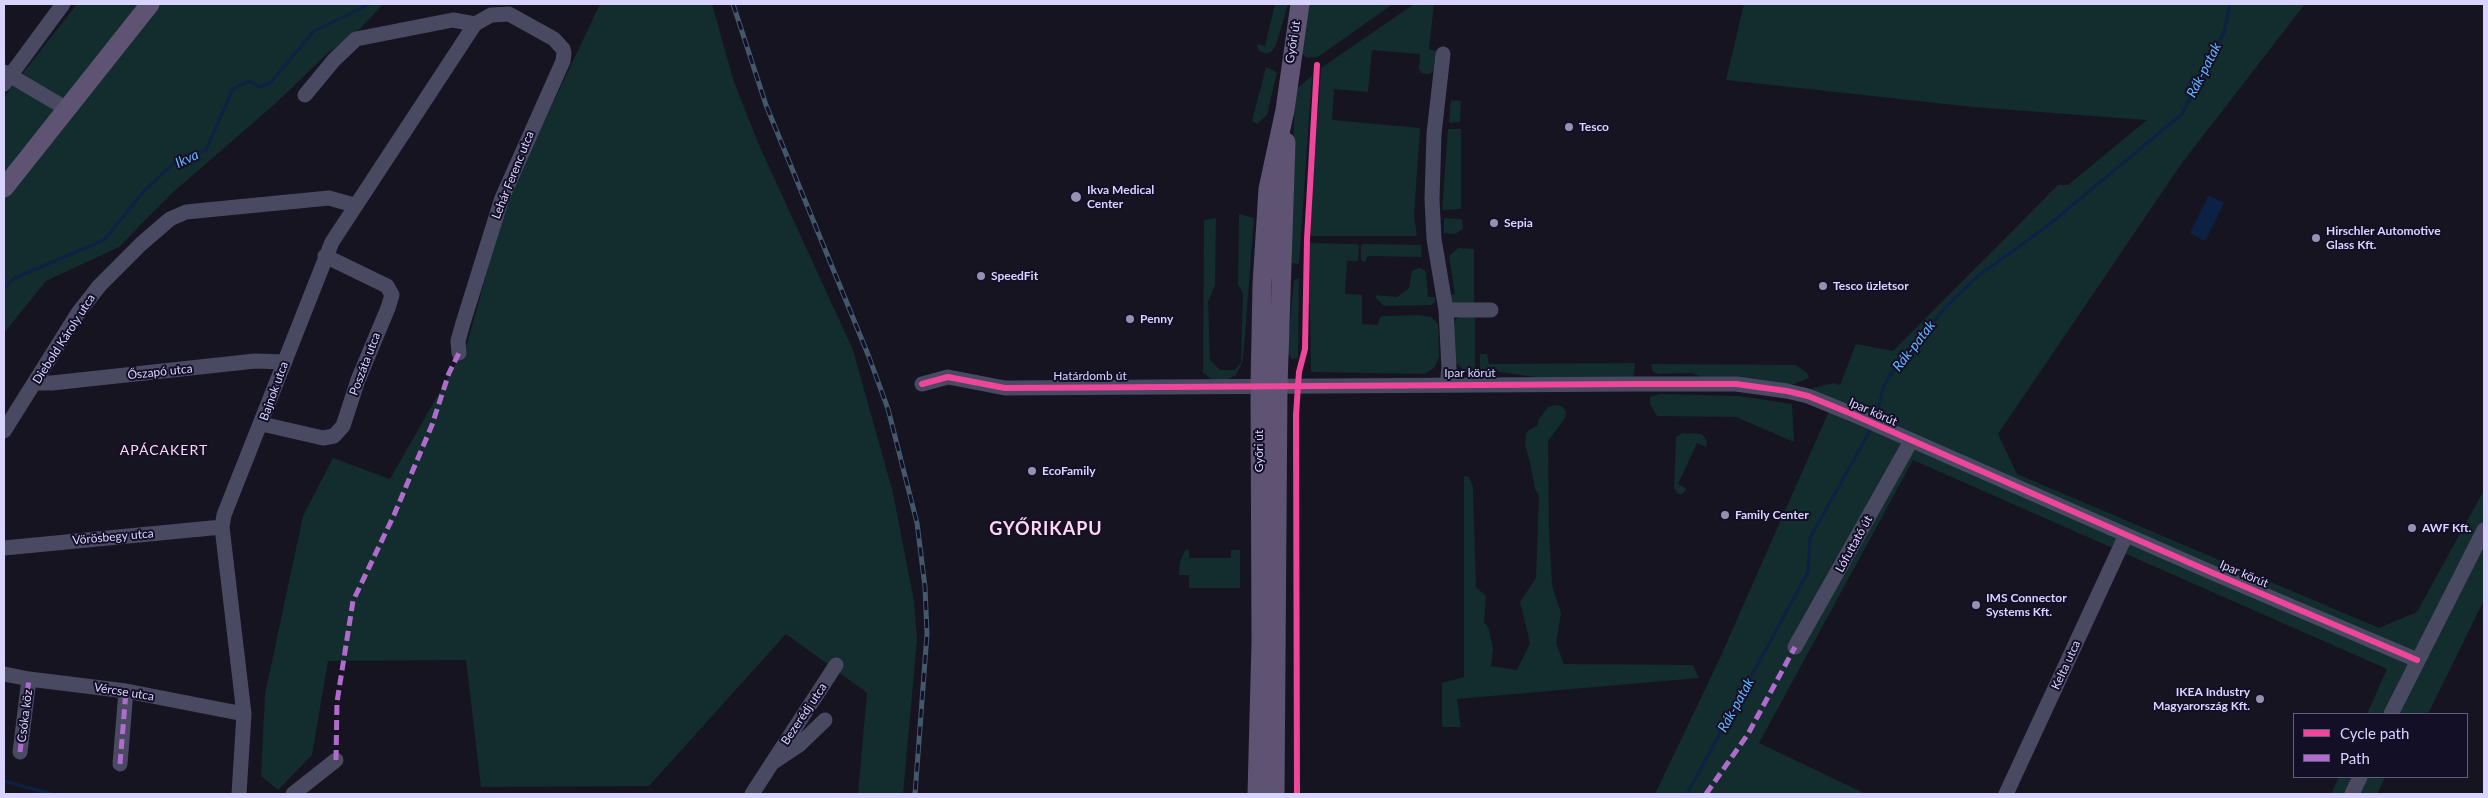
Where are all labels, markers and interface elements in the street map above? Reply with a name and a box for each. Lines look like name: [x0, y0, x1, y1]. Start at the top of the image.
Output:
street label: Győri út: [1283, 20, 1303, 64]
water label: Rák-patak: [2183, 40, 2225, 100]
place label: Tesco: [1579, 120, 1609, 134]
marker: Tesco: [1563, 121, 1575, 133]
street label: Lehár Ferenc utca: [489, 129, 537, 221]
water label: Ikva: [173, 146, 201, 172]
place label: Ikva Medical Center: [1087, 183, 1154, 211]
marker: Ikva Medical Center: [1069, 190, 1083, 204]
place label: Sepia: [1504, 216, 1533, 230]
marker: Sepia: [1488, 217, 1500, 229]
place label: Hirschler Automotive Glass Kft.: [2326, 224, 2441, 252]
marker: Hirschler Automotive Glass Kft.: [2310, 232, 2322, 244]
place label: SpeedFit: [991, 269, 1038, 283]
marker: SpeedFit: [975, 270, 987, 282]
place label: Tesco üzletsor: [1833, 279, 1909, 293]
marker: Tesco üzletsor: [1817, 280, 1829, 292]
street label: Diebold Károly utca: [30, 292, 98, 386]
place label: Penny: [1140, 312, 1173, 326]
marker: Penny: [1124, 313, 1136, 325]
water label: Rák-patak: [1889, 317, 1939, 375]
street label: Poszáta utca: [346, 331, 384, 397]
street label: Bajnok utca: [257, 359, 291, 423]
street label: Őszapó utca: [127, 361, 193, 383]
street label: Ipar körút: [1444, 366, 1496, 380]
street label: Határdomb út: [1053, 369, 1127, 383]
street label: Ipar körút: [1847, 395, 1899, 429]
street label: Győri út: [1252, 430, 1266, 472]
district label: APÁCAKERT: [119, 442, 209, 458]
place label: EcoFamily: [1042, 464, 1096, 478]
marker: EcoFamily: [1026, 465, 1038, 477]
place label: Family Center: [1735, 508, 1809, 522]
marker: Family Center: [1719, 509, 1731, 521]
street label: Lófuttató út: [1833, 513, 1875, 575]
district label: GYŐRIKAPU: [988, 518, 1104, 540]
place label: AWF Kft.: [2422, 521, 2471, 535]
marker: AWF Kft.: [2406, 522, 2418, 534]
street label: Vörösbegy utca: [72, 526, 154, 548]
street label: Ipar körút: [2218, 557, 2270, 591]
place label: IMS Connector Systems Kft.: [1986, 591, 2067, 619]
marker: IMS Connector Systems Kft.: [1970, 599, 1982, 611]
street label: Kelta utca: [2048, 638, 2084, 692]
water label: Rák-patak: [1714, 675, 1758, 735]
street label: Vércse utca: [93, 680, 155, 704]
street label: Bezerédj utca: [778, 680, 830, 748]
place label: IKEA Industry Magyarország Kft.: [2153, 685, 2250, 713]
street label: Csóka köz: [15, 689, 35, 743]
marker: IKEA Industry Magyarország Kft.: [2254, 693, 2266, 705]
legend: [2293, 713, 2468, 778]
text: Cycle path: [2340, 724, 2409, 742]
text: Path: [2340, 749, 2370, 767]

